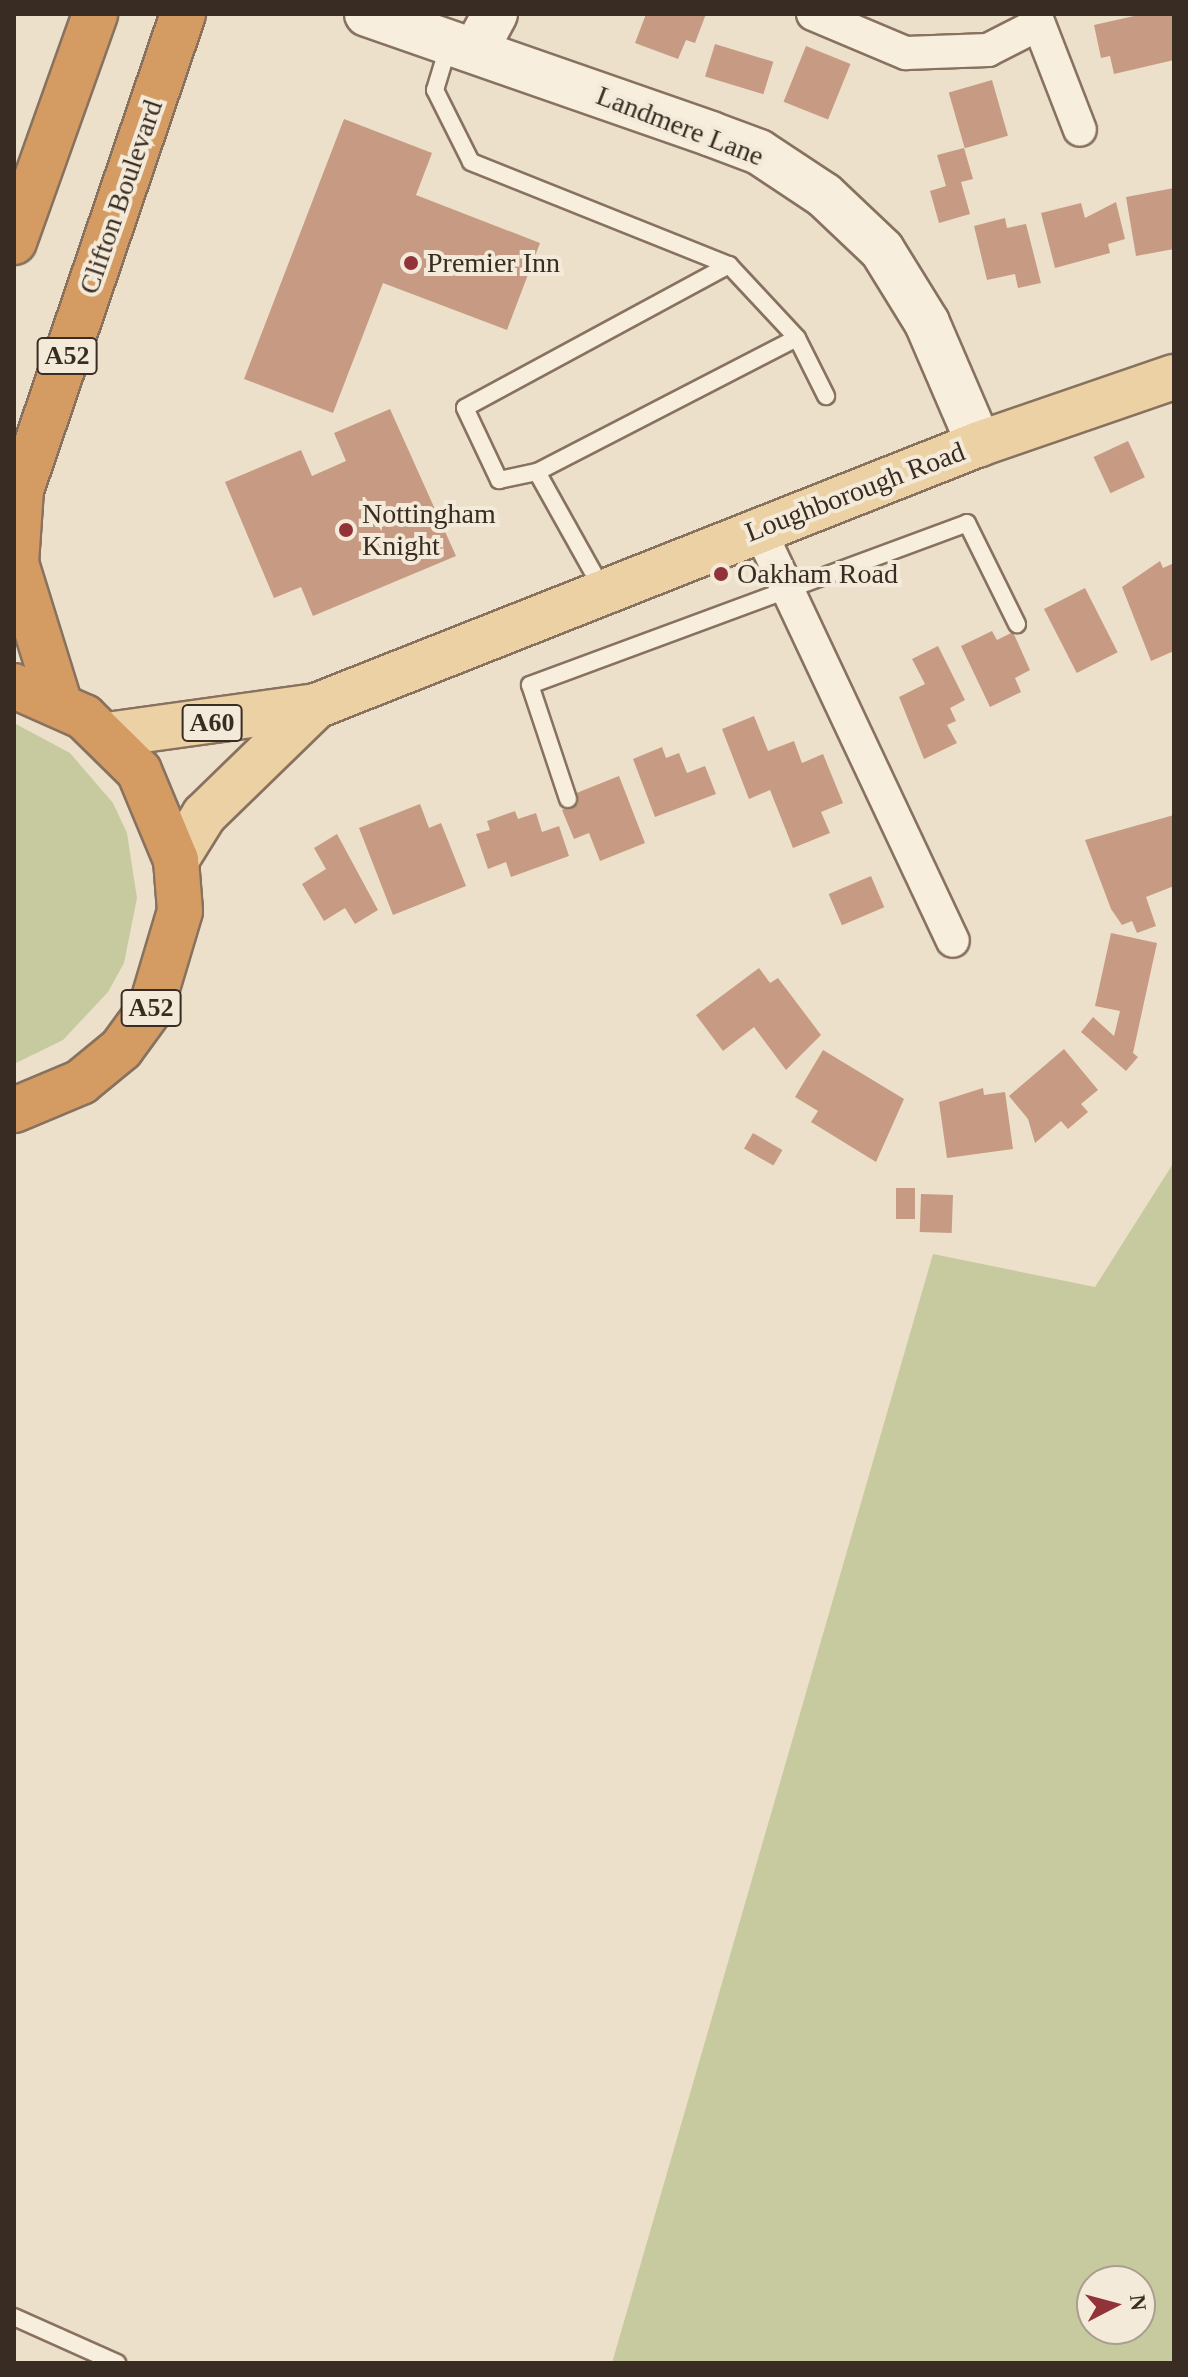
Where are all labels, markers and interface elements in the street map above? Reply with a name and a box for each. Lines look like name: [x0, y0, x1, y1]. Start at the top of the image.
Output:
street label: Landmere Lane: [592, 79, 768, 173]
street label: Clifton Boulevard: [72, 96, 170, 298]
place label: Premier Inn: [427, 246, 560, 280]
marker: Premier Inn: [402, 254, 420, 272]
road number: A52: [35, 334, 99, 378]
street label: Loughborough Road: [740, 435, 970, 549]
place label: Nottingham Knight: [362, 497, 496, 563]
marker: Nottingham Knight: [337, 521, 355, 539]
place label: Oakham Road: [737, 557, 898, 591]
marker: Oakham Road: [712, 565, 730, 583]
road number: A60: [180, 701, 244, 745]
road number: A52: [119, 986, 183, 1030]
north arrow: [1076, 2265, 1156, 2345]
text: N: [1125, 2293, 1152, 2312]

